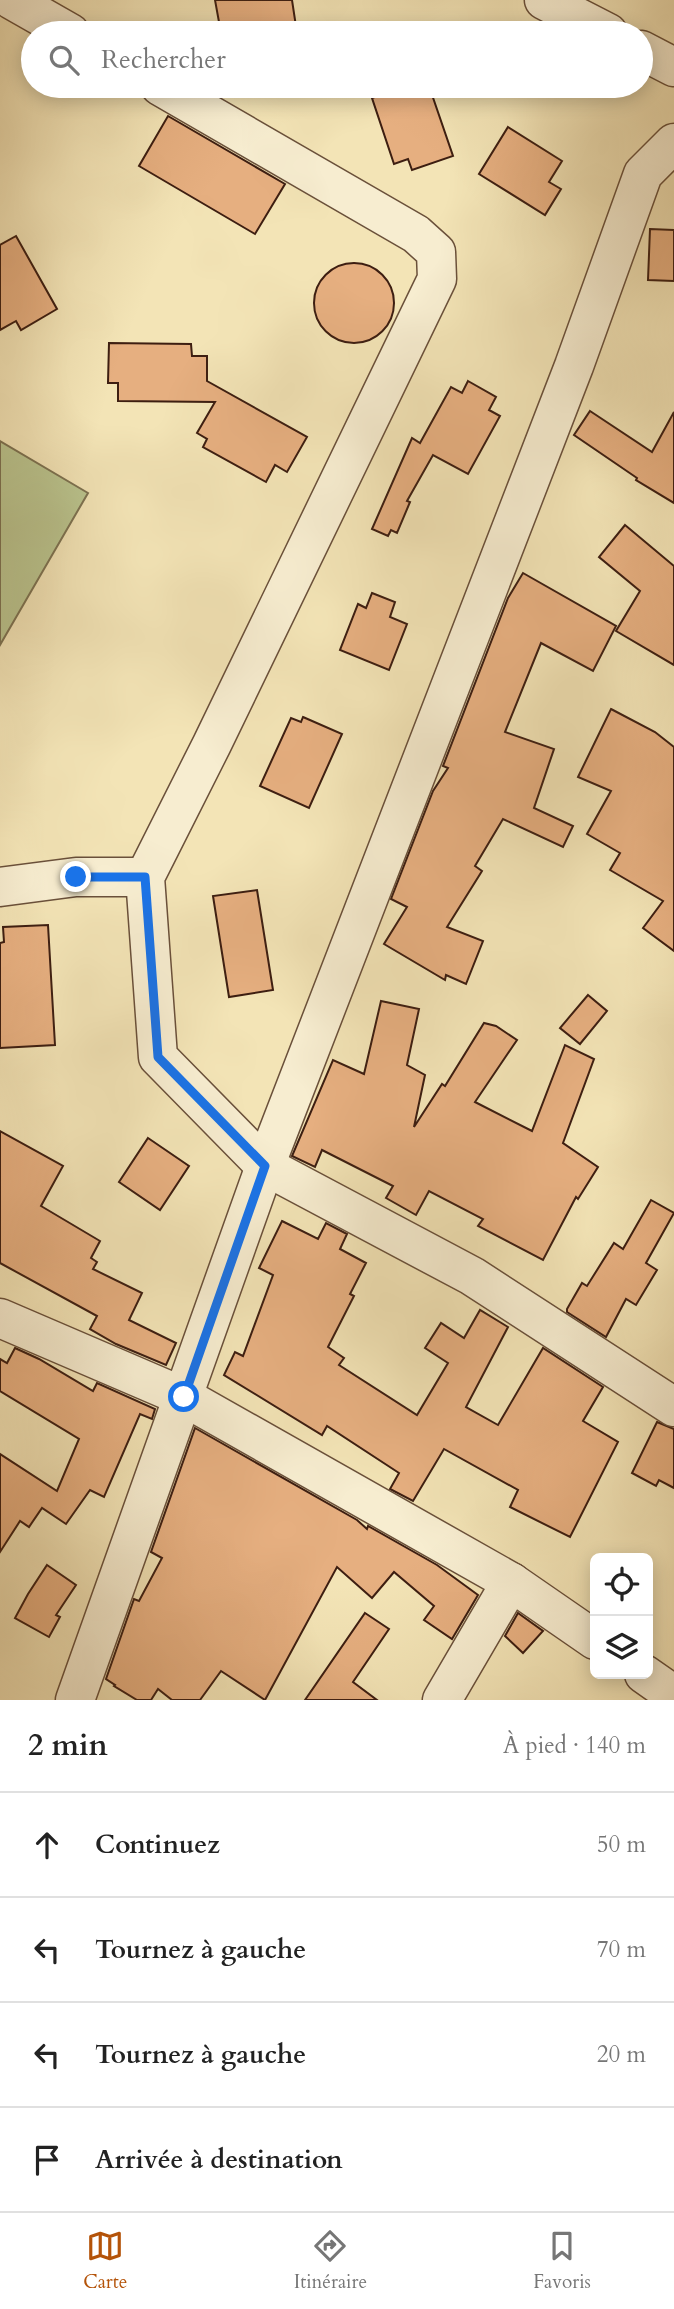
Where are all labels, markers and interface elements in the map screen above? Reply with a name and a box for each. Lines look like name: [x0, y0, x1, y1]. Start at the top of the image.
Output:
search box: [21, 21, 653, 98]
icon: search: [45, 41, 83, 79]
text: Rechercher: [101, 42, 226, 77]
route end: [60, 861, 91, 892]
route start: [168, 1381, 199, 1412]
map controls: [590, 1553, 653, 1679]
button: locate: [590, 1553, 653, 1616]
button: layers: [590, 1616, 653, 1679]
text: 2 min: [28, 1725, 108, 1766]
text: À pied · 140 m: [503, 1730, 646, 1761]
icon: ahead: [28, 1826, 66, 1864]
text: Continuez: [95, 1827, 220, 1862]
text: 50 m: [597, 1829, 646, 1860]
icon: left: [28, 1931, 66, 1969]
text: Tournez à gauche: [95, 1932, 306, 1967]
text: 70 m: [597, 1934, 646, 1965]
icon: left: [28, 2036, 66, 2074]
text: Tournez à gauche: [95, 2037, 306, 2072]
text: 20 m: [597, 2039, 646, 2070]
icon: arrive: [28, 2141, 66, 2179]
text: Arrivée à destination: [95, 2142, 343, 2177]
tab: Carte: [83, 2227, 127, 2295]
tab: Itinéraire: [294, 2227, 367, 2295]
tab: Favoris: [533, 2227, 591, 2295]

